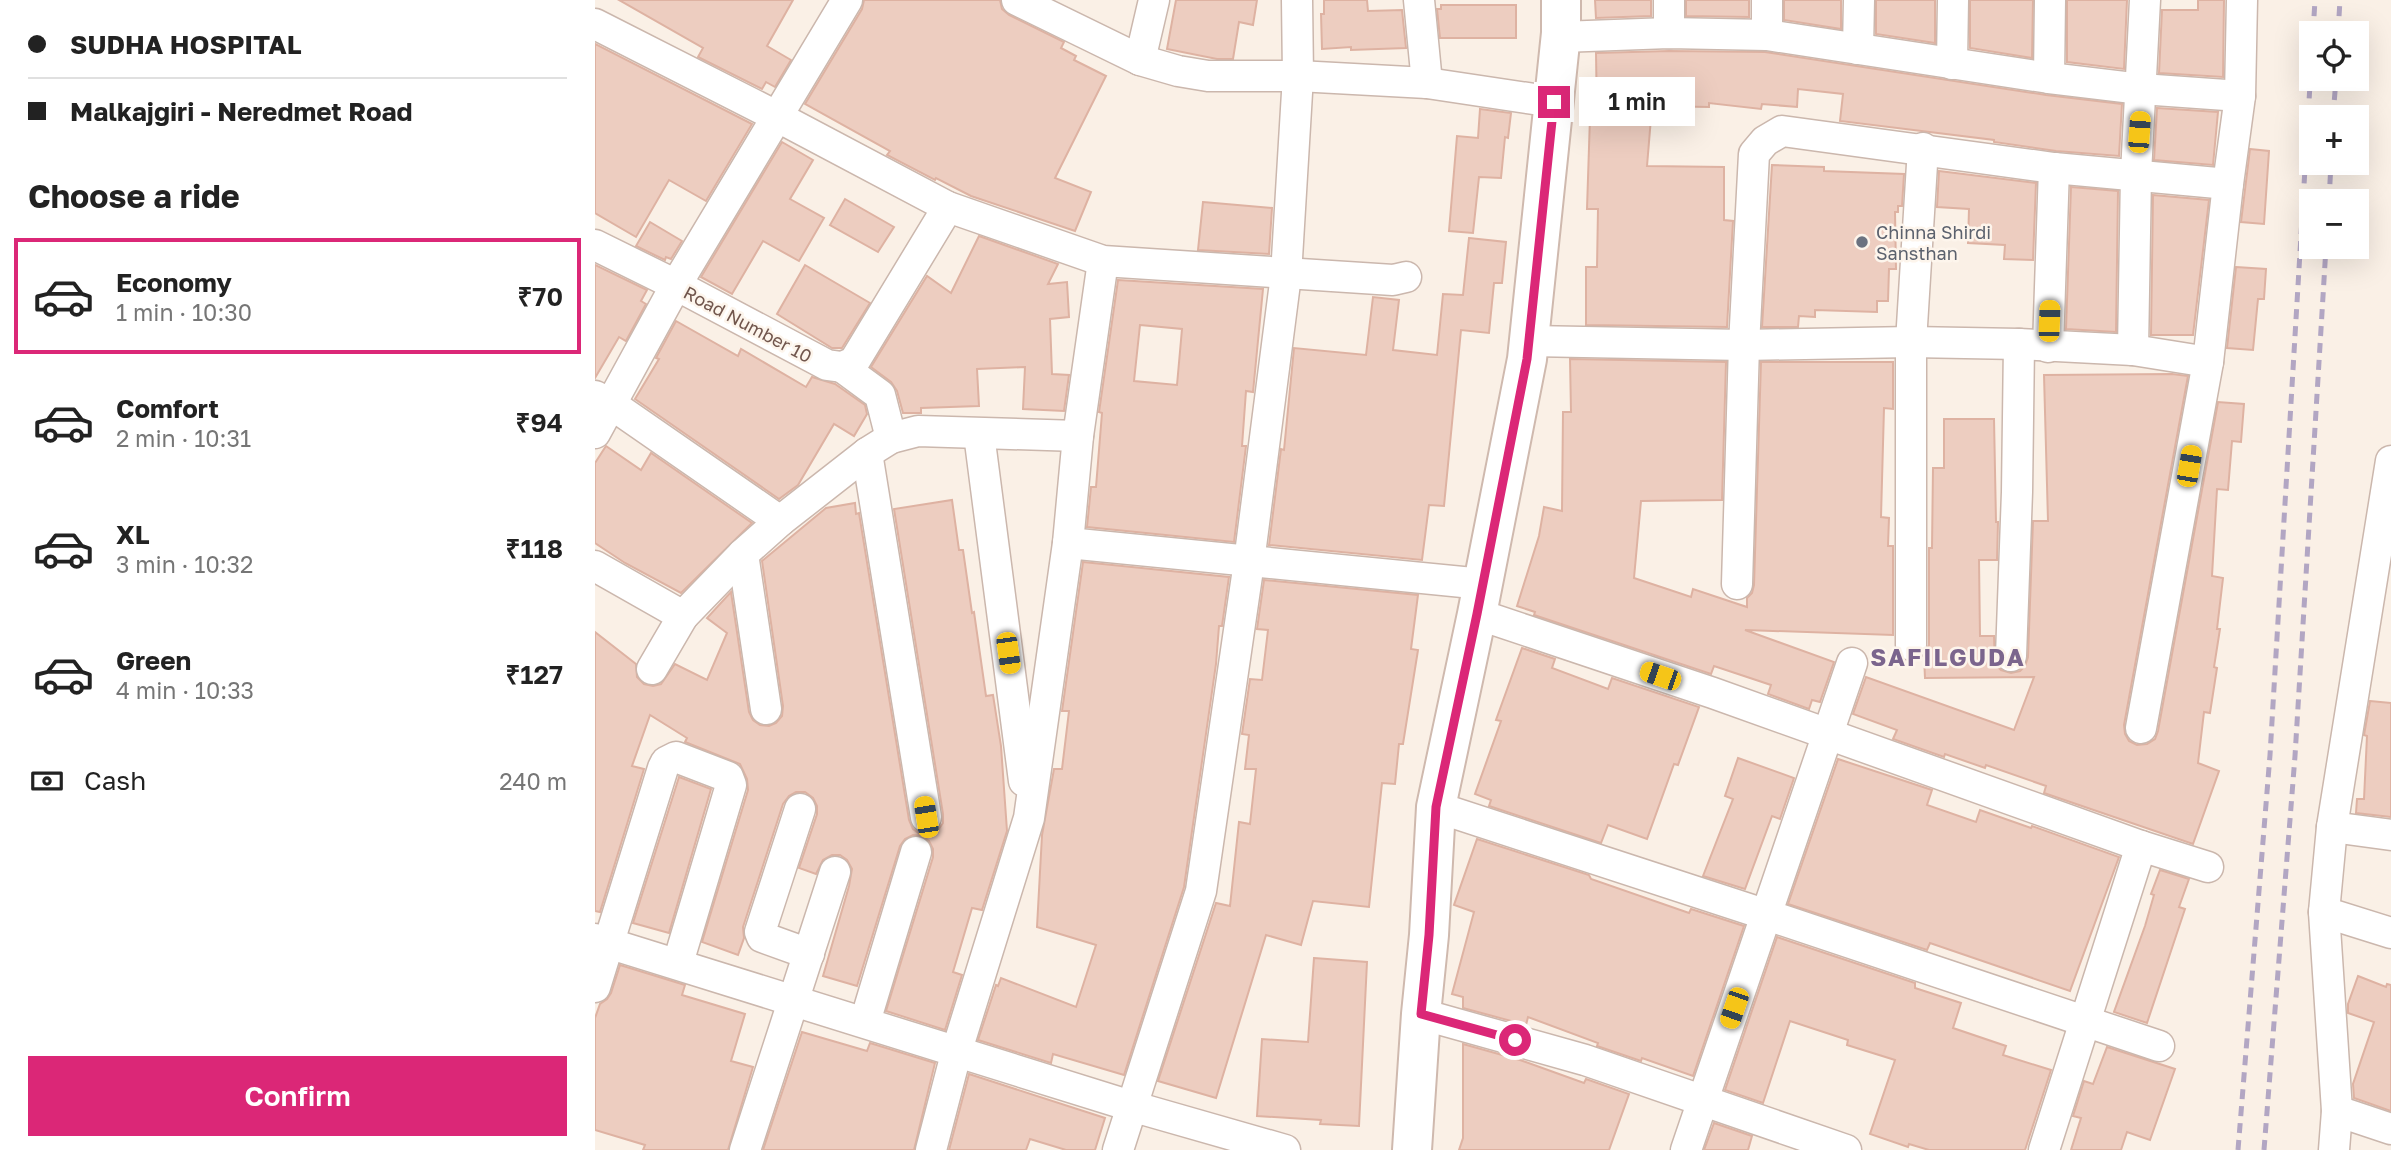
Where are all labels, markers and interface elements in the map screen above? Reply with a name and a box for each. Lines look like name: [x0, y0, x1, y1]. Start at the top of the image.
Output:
map controls: [2299, 21, 2369, 259]
button: locate: [2299, 21, 2369, 91]
text: SUDHA HOSPITAL: [70, 29, 302, 60]
callout: 1 min: [1579, 78, 1694, 126]
route end: [1538, 86, 1570, 118]
text: 1 min: [1608, 87, 1666, 115]
text: Malkajgiri - Neredmet Road: [70, 96, 413, 127]
button: +: [2299, 105, 2369, 175]
car: [2128, 110, 2151, 154]
text: Choose a ride: [28, 177, 240, 215]
button: −: [2299, 189, 2369, 259]
place label: Chinna Shirdi Sansthan: [1876, 221, 1991, 264]
marker: Chinna Shirdi Sansthan: [1854, 234, 1870, 250]
icon: car: [32, 265, 95, 328]
text: Economy: [116, 267, 232, 298]
text: ₹70: [517, 281, 563, 312]
street label: Road Number 10: [680, 281, 816, 367]
text: 1 min · 10:30: [116, 298, 252, 326]
car: [2038, 300, 2061, 342]
icon: car: [32, 391, 95, 454]
text: Comfort: [116, 393, 219, 424]
text: ₹94: [516, 407, 563, 438]
text: 2 min · 10:31: [116, 424, 251, 452]
car: [2176, 443, 2203, 489]
icon: car: [32, 517, 95, 580]
text: XL: [116, 519, 150, 550]
text: ₹118: [506, 533, 563, 564]
text: 3 min · 10:32: [116, 550, 253, 578]
car: [995, 631, 1022, 675]
district label: SAFILGUDA: [1870, 642, 2026, 671]
icon: car: [32, 643, 95, 706]
text: Green: [116, 645, 191, 676]
text: ₹127: [505, 659, 563, 690]
car: [1637, 659, 1684, 693]
text: 4 min · 10:33: [116, 676, 254, 704]
icon: cash: [28, 762, 66, 800]
text: Cash: [84, 765, 146, 796]
text: 240 m: [499, 767, 567, 795]
car: [913, 795, 940, 839]
car: [1718, 985, 1751, 1031]
route start: [1499, 1024, 1531, 1056]
button: Confirm: [28, 1056, 567, 1136]

